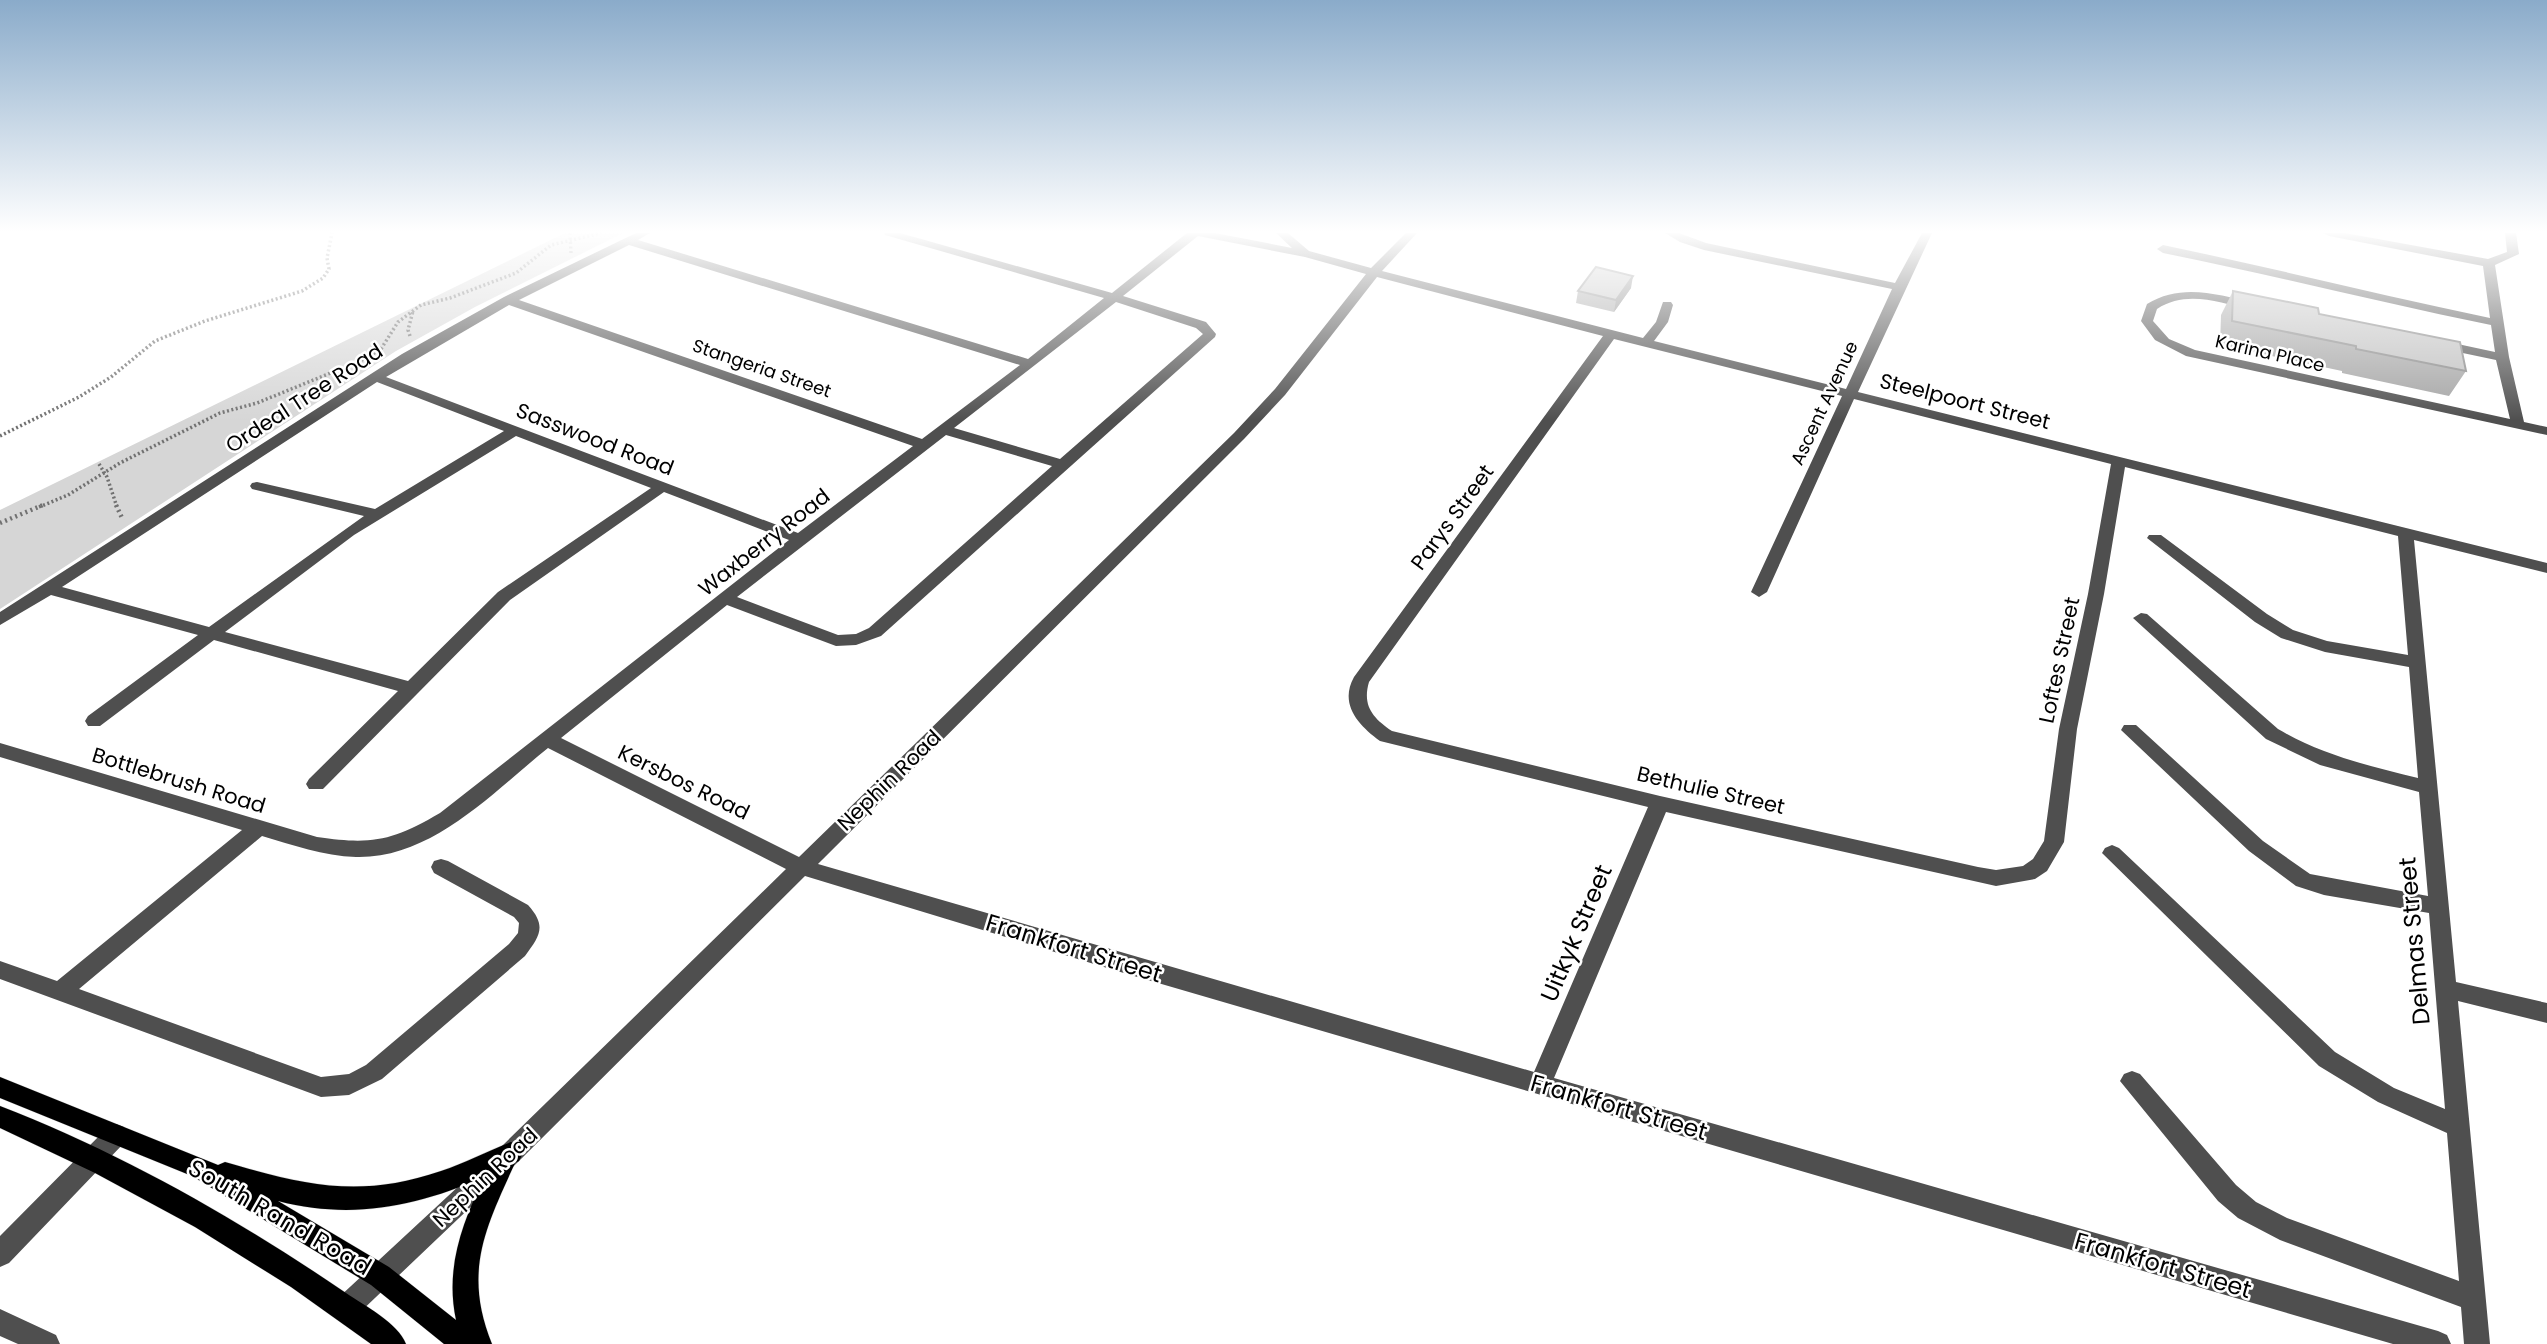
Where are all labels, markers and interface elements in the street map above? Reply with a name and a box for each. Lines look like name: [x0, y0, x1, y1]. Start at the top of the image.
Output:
street label: Karina Place: [2213, 328, 2327, 378]
street label: Stangeria Street: [689, 333, 835, 403]
street label: Ordeal Tree Road: [220, 336, 388, 460]
street label: Ascent Avenue: [1784, 337, 1864, 469]
street label: Steelpoort Street: [1877, 366, 2053, 436]
street label: Sasswood Road: [512, 396, 678, 482]
street label: Parys Street: [1404, 458, 1500, 576]
street label: Waxberry Road: [692, 481, 836, 603]
street label: Loftes Street: [2031, 594, 2087, 726]
street label: Nephin Road: [831, 723, 947, 837]
street label: Kersbos Road: [613, 738, 755, 826]
street label: Bottlebrush Road: [89, 740, 269, 820]
street label: Bethulie Street: [1634, 759, 1788, 821]
street label: Delmas Street: [2390, 856, 2438, 1026]
street label: Uitkyk Street: [1532, 859, 1620, 1007]
street label: Frankfort Street: [982, 906, 1166, 990]
street label: Frankfort Street: [1527, 1066, 1711, 1148]
street label: Nephin Road: [426, 1121, 544, 1233]
street label: South Rand Road: [182, 1151, 378, 1283]
street label: Frankfort Street: [2071, 1224, 2255, 1306]

